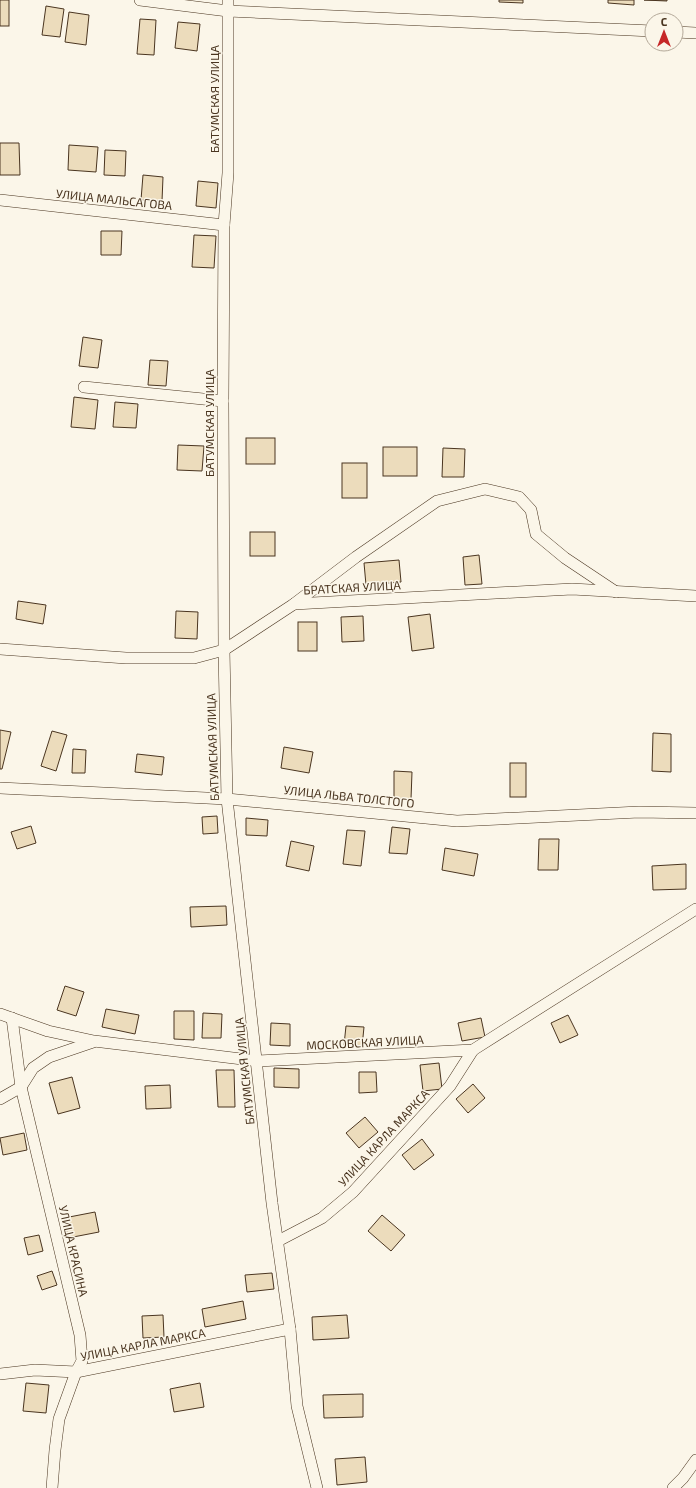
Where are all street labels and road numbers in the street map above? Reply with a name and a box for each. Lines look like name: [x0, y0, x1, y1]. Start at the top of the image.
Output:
street label: БАТУМСКАЯ УЛИЦА: [207, 45, 221, 153]
street label: УЛИЦА МАЛЬСАГОВА: [55, 186, 174, 212]
street label: БАТУМСКАЯ УЛИЦА: [202, 369, 216, 477]
street label: БРАТСКАЯ УЛИЦА: [303, 577, 402, 597]
street label: БАТУМСКАЯ УЛИЦА: [203, 692, 221, 801]
street label: УЛИЦА ЛЬВА ТОЛСТОГО: [283, 782, 415, 810]
street label: БАТУМСКАЯ УЛИЦА: [231, 1016, 257, 1125]
street label: МОСКОВСКАЯ УЛИЦА: [306, 1032, 425, 1052]
street label: УЛИЦА КАРЛА МАРКСА: [335, 1086, 432, 1189]
street label: УЛИЦА КРАСИНА: [57, 1204, 91, 1298]
street label: УЛИЦА КАРЛА МАРКСА: [79, 1325, 207, 1363]

